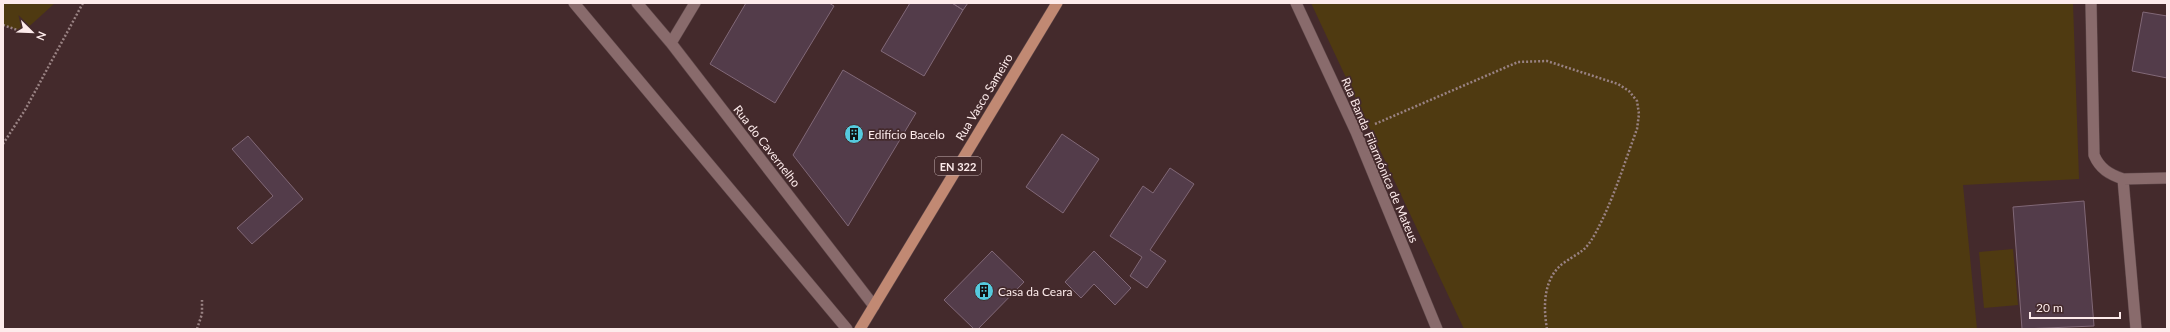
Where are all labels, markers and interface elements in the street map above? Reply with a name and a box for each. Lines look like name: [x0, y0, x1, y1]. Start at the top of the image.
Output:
north arrow: [12, 12, 52, 52]
text: N: [34, 30, 49, 43]
street label: Rua Vasco Sameiro: [952, 51, 1016, 143]
street label: Rua Banda Filarmónica de Mateus: [1338, 75, 1422, 245]
street label: Rua do Cavernelho: [730, 102, 804, 190]
building icon: Edifício Bacelo: [843, 123, 865, 145]
place label: Edifício Bacelo: [868, 127, 945, 142]
road number: EN 322: [935, 157, 981, 175]
building icon: Casa da Ceara: [973, 280, 995, 302]
place label: Casa da Ceara: [998, 284, 1072, 299]
scale bar: [2030, 294, 2120, 320]
text: 20 m: [2036, 300, 2063, 315]

